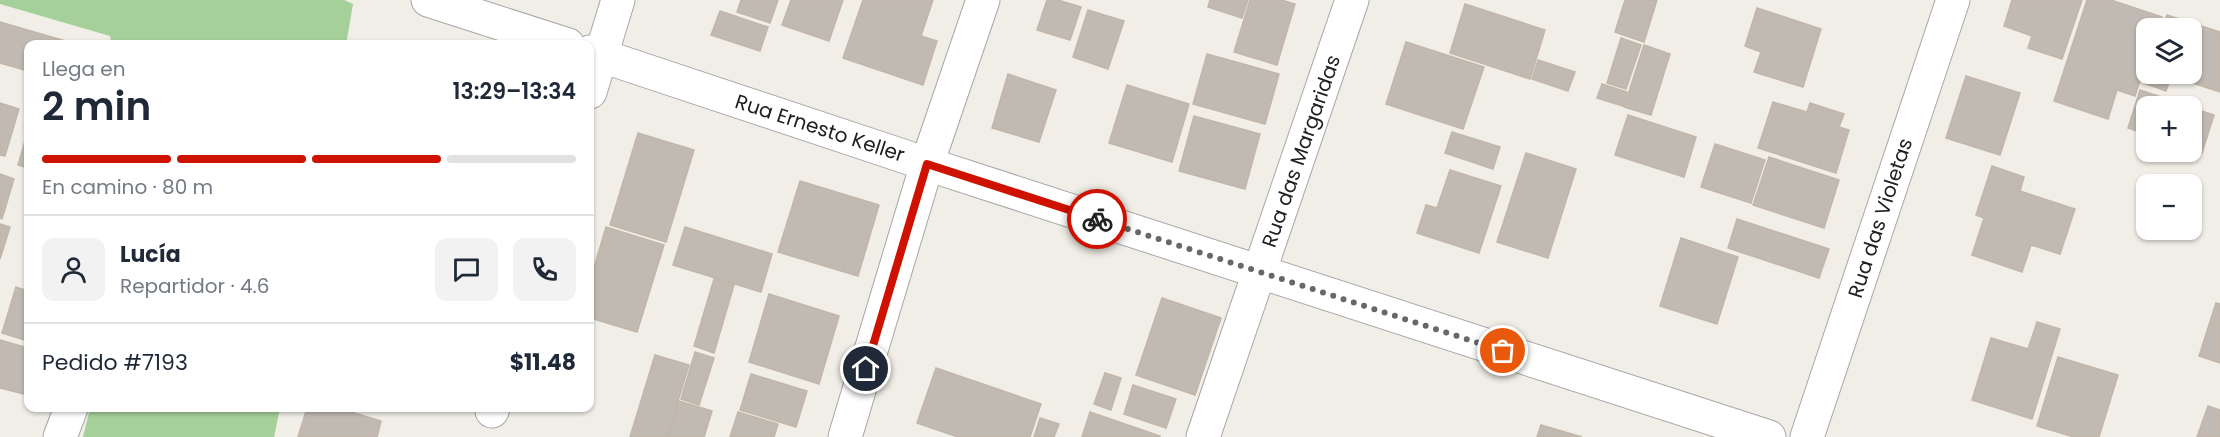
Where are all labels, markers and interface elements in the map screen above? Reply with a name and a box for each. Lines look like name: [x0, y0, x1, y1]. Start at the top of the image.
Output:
map controls: [2136, 18, 2202, 240]
button: layers: [2136, 18, 2202, 84]
street label: Rua das Margaridas: [1255, 51, 1347, 251]
text: Llega en: [42, 55, 126, 83]
text: 13:29–13:34: [453, 76, 576, 107]
text: 2 min: [42, 79, 151, 134]
street label: Rua Ernesto Keller: [732, 87, 908, 169]
button: +: [2136, 96, 2202, 162]
street label: Rua das Violetas: [1841, 135, 1919, 301]
text: En camino · 80 m: [42, 173, 213, 201]
button: −: [2136, 174, 2202, 240]
courier: [1067, 189, 1127, 249]
icon: bike: [1081, 203, 1114, 236]
button: person: [42, 238, 105, 301]
button: chat: [435, 238, 498, 301]
button: phone: [513, 238, 576, 301]
text: Lucía: [120, 239, 181, 270]
text: Repartidor · 4.6: [120, 272, 269, 300]
pin: [1477, 325, 1528, 376]
icon: bag: [1486, 334, 1519, 367]
pin: [840, 343, 891, 394]
text: Pedido #7193: [42, 347, 188, 378]
text: $11.48: [510, 347, 576, 378]
icon: home: [849, 352, 882, 385]

